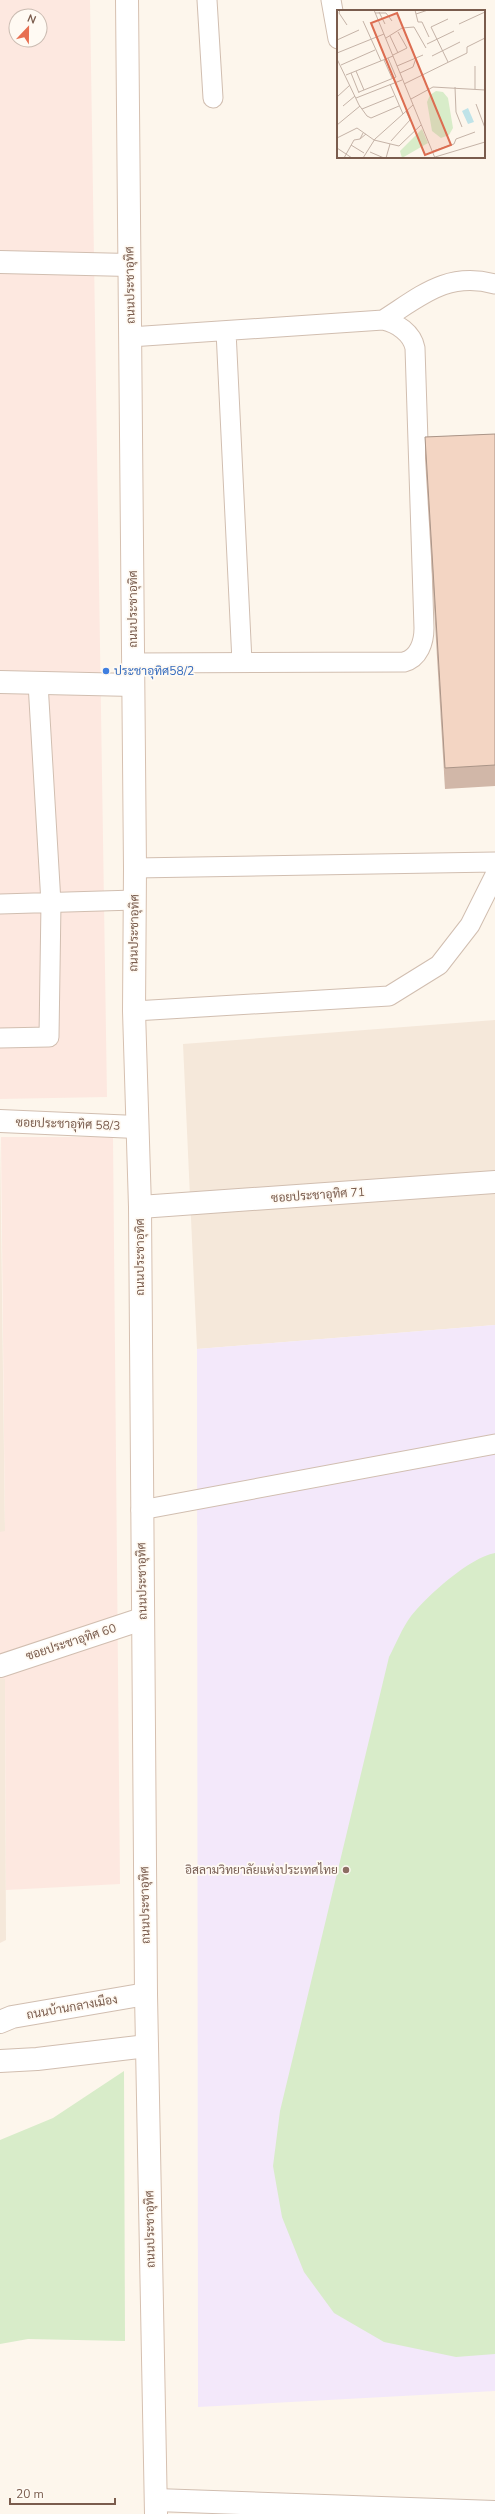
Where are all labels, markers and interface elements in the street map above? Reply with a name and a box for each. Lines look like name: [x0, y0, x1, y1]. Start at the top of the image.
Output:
north arrow: [8, 8, 48, 48]
inset map: [337, 10, 485, 158]
text: N: [25, 11, 38, 28]
street label: ถนนประชาอุทิศ: [121, 246, 140, 324]
street label: ถนนประชาอุทิศ: [125, 570, 142, 648]
place label: ประชาอุทิศ58/2: [114, 663, 194, 680]
marker: ประชาอุทิศ58/2: [101, 666, 111, 676]
street label: ถนนประชาอุทิศ: [125, 894, 144, 972]
street label: ซอยประชาอุทิศ 58/3: [15, 1114, 121, 1135]
street label: ซอยประชาอุทิศ 71: [271, 1184, 366, 1207]
street label: ถนนประชาอุทิศ: [132, 1218, 149, 1296]
street label: ถนนประชาอุทิศ: [133, 1542, 152, 1620]
street label: ซอยประชาอุทิศ 60: [24, 1620, 119, 1665]
place label: อิสลามวิทยาลัยแห่งประเทศไทย: [185, 1862, 338, 1878]
marker: อิสลามวิทยาลัยแห่งประเทศไทย: [341, 1865, 351, 1875]
street label: ถนนประชาอุทิศ: [136, 1866, 155, 1944]
street label: ถนนบ้านกลางเมือง: [25, 1991, 119, 2023]
street label: ถนนประชาอุทิศ: [141, 2190, 160, 2268]
scale bar: [10, 2480, 115, 2506]
text: 20 m: [16, 2486, 44, 2502]

